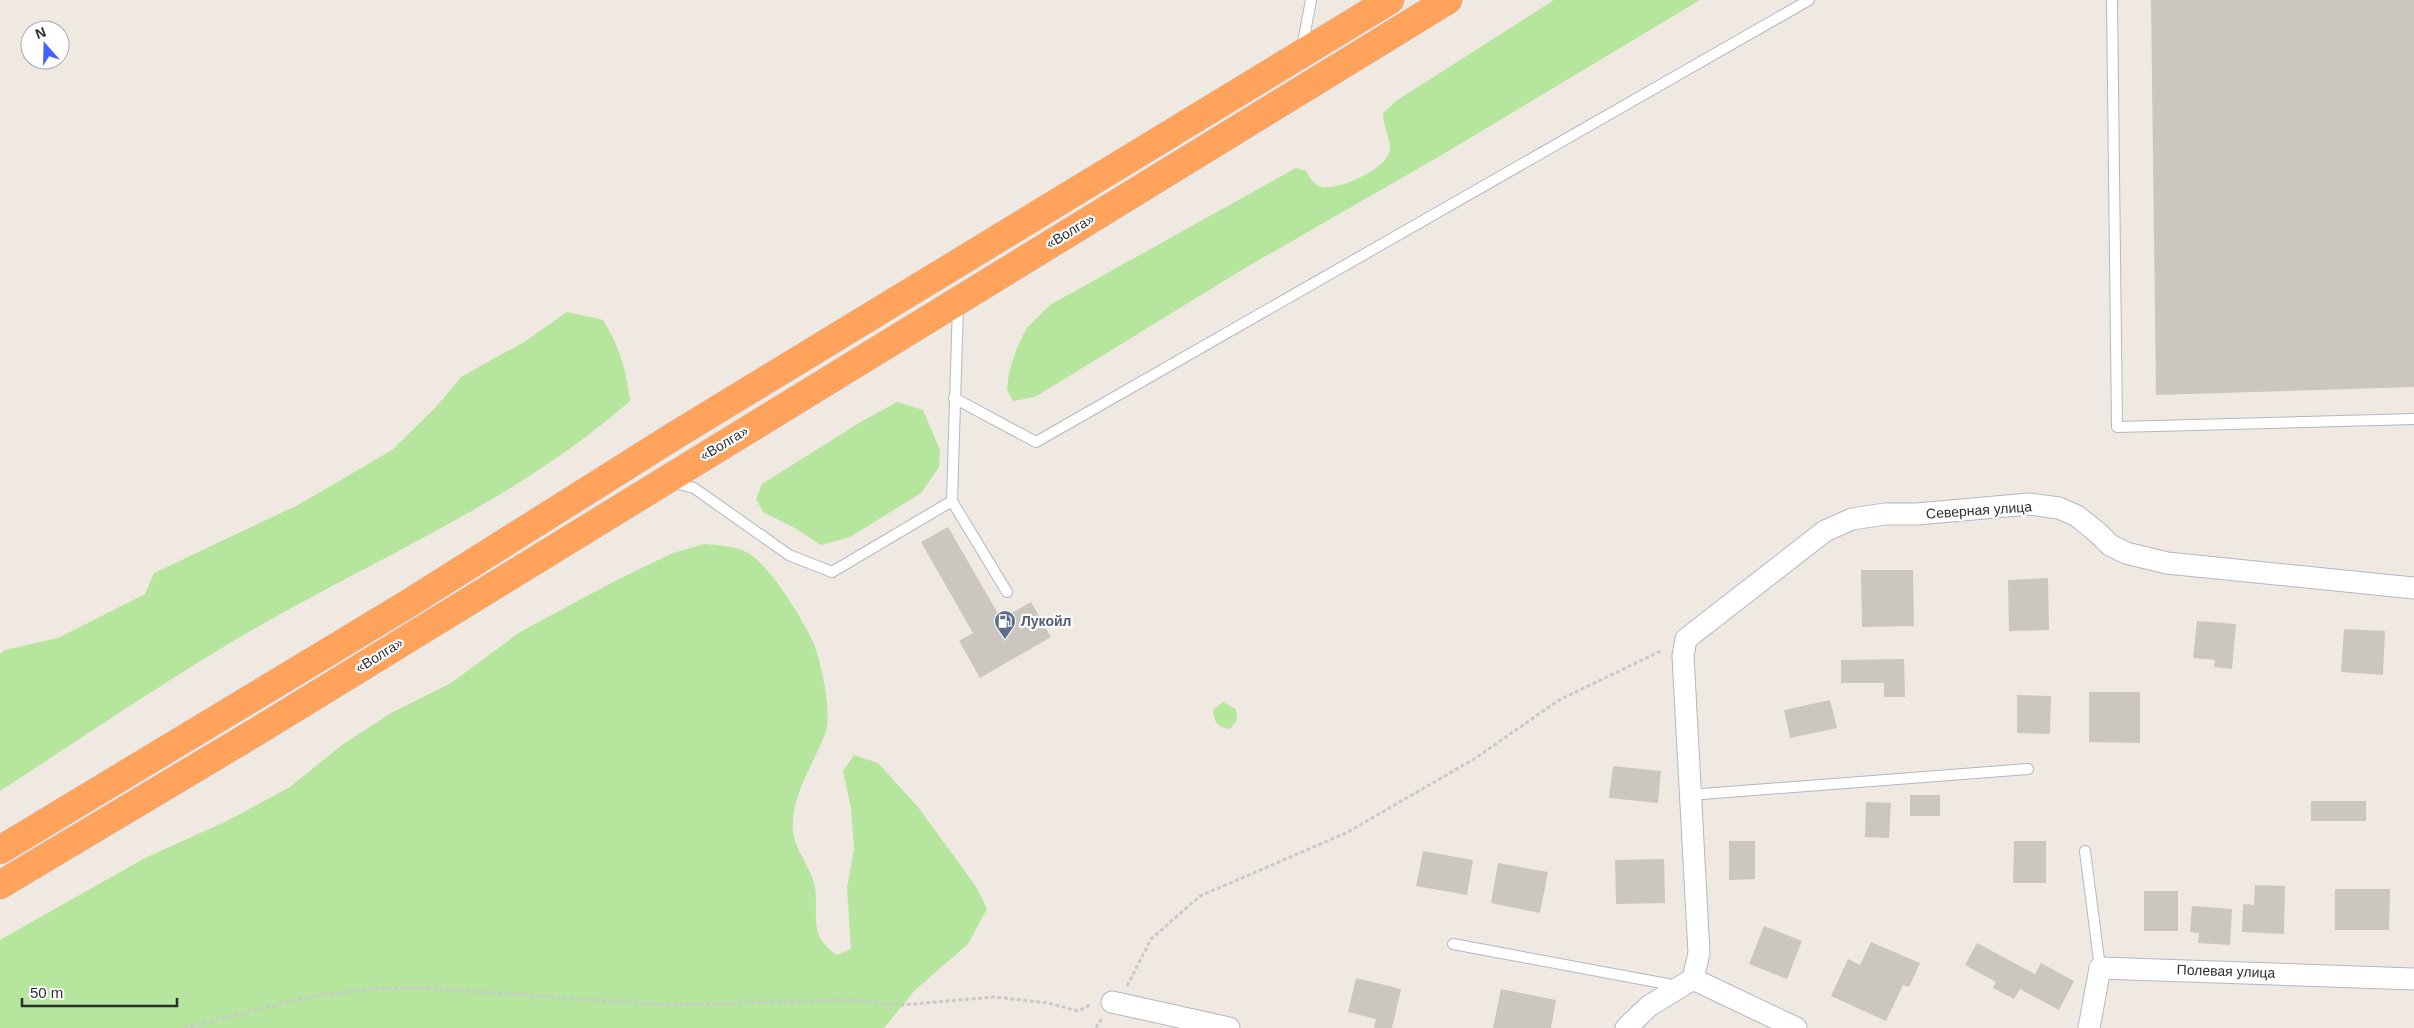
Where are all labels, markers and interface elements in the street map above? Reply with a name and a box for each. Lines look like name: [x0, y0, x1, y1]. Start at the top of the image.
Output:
north arrow: [20, 20, 70, 70]
text: N: [33, 24, 48, 42]
street label: «Волга»: [1043, 210, 1097, 252]
street label: «Волга»: [697, 422, 751, 464]
street label: Северная улица: [1925, 498, 2033, 522]
fuel station icon: Лукойл: [993, 609, 1017, 640]
place label: Лукойл: [1021, 613, 1071, 629]
street label: «Волга»: [352, 634, 406, 676]
street label: Полевая улица: [2176, 961, 2276, 981]
scale bar: [22, 976, 178, 1008]
text: 50 m: [30, 984, 63, 1001]

